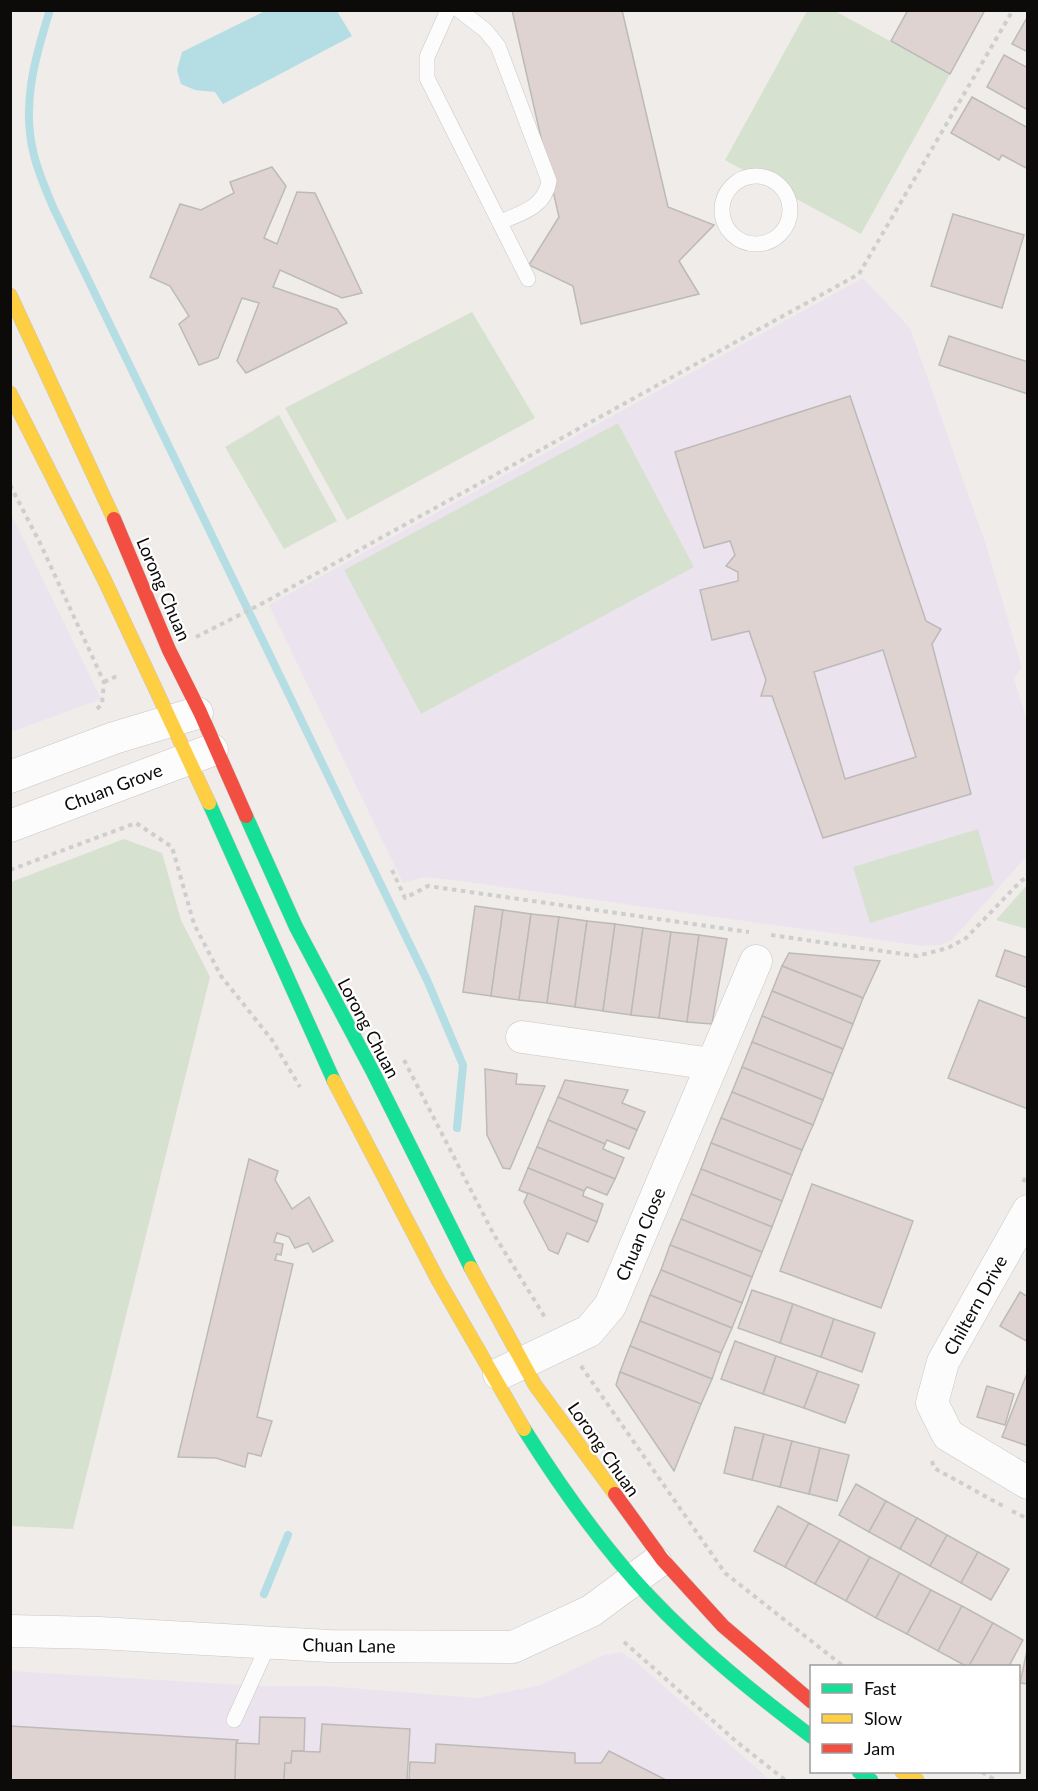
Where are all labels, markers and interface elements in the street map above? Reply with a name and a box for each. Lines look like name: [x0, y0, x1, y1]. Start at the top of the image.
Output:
street label: Lorong Chuan: [132, 534, 196, 644]
street label: Chuan Grove: [61, 758, 165, 816]
street label: Lorong Chuan: [333, 974, 405, 1082]
street label: Chuan Close: [610, 1184, 670, 1284]
street label: Chiltern Drive: [939, 1251, 1011, 1359]
street label: Lorong Chuan: [563, 1398, 645, 1500]
street label: Chuan Lane: [302, 1633, 396, 1657]
legend: [810, 1665, 1020, 1773]
text: Fast: [864, 1677, 897, 1699]
text: Slow: [864, 1707, 902, 1729]
text: Jam: [864, 1737, 895, 1759]

